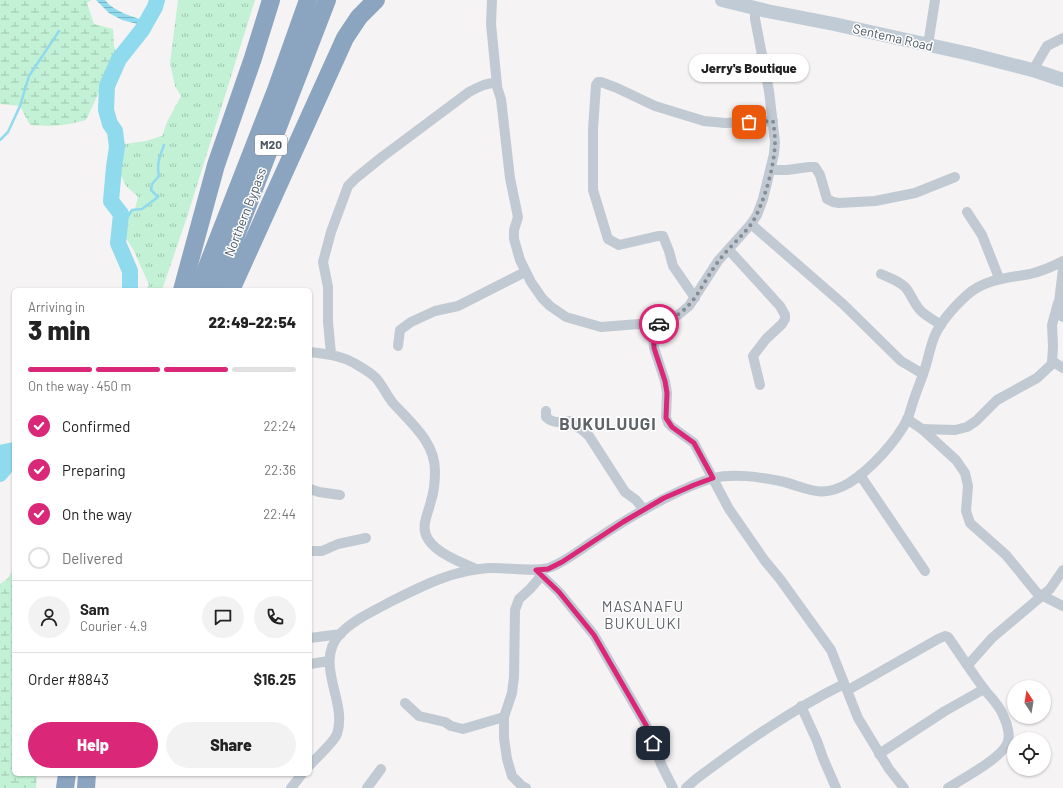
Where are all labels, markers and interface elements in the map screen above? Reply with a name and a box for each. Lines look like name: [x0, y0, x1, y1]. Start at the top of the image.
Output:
street label: Sentema Road: [851, 20, 935, 54]
callout: Jerry's Boutique: [689, 54, 809, 82]
text: Jerry's Boutique: [701, 60, 797, 76]
pin: [732, 105, 766, 139]
icon: bag: [738, 111, 760, 133]
road number: M20: [255, 135, 287, 155]
street label: Northern Bypass: [221, 165, 269, 259]
text: Arriving in: [28, 299, 85, 315]
courier: [639, 304, 679, 344]
text: 22:49–22:54: [209, 313, 296, 331]
icon: car: [648, 313, 670, 335]
text: 3 min: [28, 314, 90, 345]
text: On the way · 450 m: [28, 378, 131, 394]
district label: BUKULUUGI: [559, 413, 657, 433]
icon: check: [28, 415, 50, 437]
text: Confirmed: [62, 417, 130, 435]
text: 22:24: [264, 418, 296, 434]
icon: check: [28, 459, 50, 481]
text: Preparing: [62, 461, 126, 479]
text: 22:36: [264, 462, 296, 478]
icon: check: [28, 503, 50, 525]
text: On the way: [62, 505, 132, 523]
text: 22:44: [263, 506, 296, 522]
text: Delivered: [62, 549, 123, 567]
button: person: [28, 596, 70, 638]
button: chat: [202, 596, 244, 638]
button: phone: [254, 596, 296, 638]
district label: MASANAFU BUKULUKI: [602, 597, 684, 632]
text: Sam: [80, 600, 109, 618]
text: Courier · 4.9: [80, 618, 147, 634]
text: Order #8843: [28, 670, 109, 688]
text: $16.25: [254, 670, 296, 688]
north arrow: [1007, 680, 1051, 724]
map controls: [1007, 680, 1051, 776]
button: Help: [28, 722, 158, 768]
button: Share: [166, 722, 296, 768]
pin: [636, 726, 670, 760]
icon: home: [642, 732, 664, 754]
button: locate: [1007, 732, 1051, 776]

